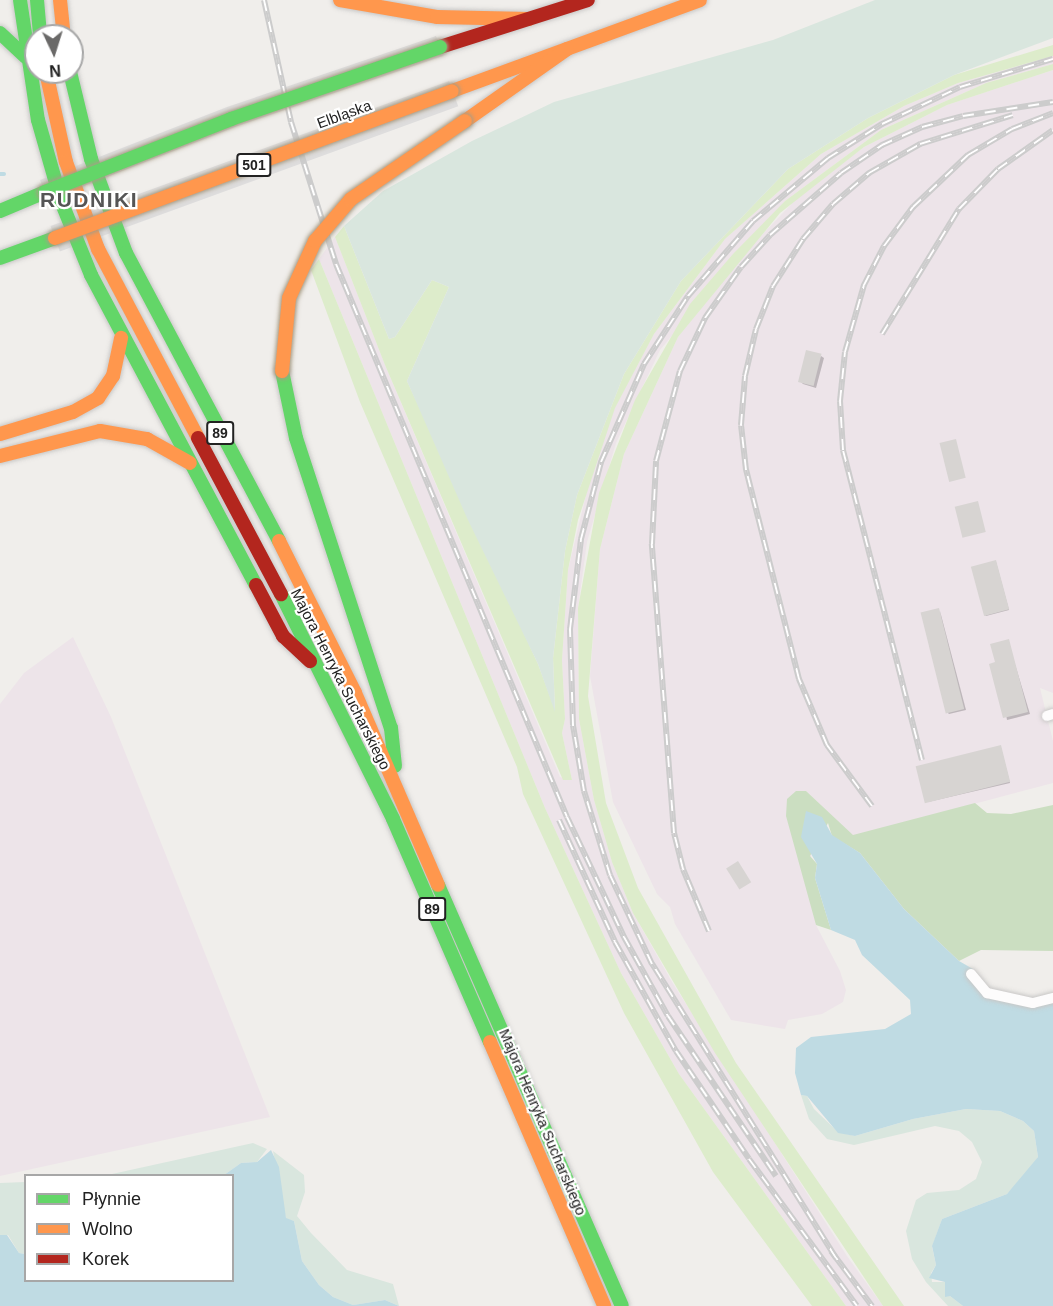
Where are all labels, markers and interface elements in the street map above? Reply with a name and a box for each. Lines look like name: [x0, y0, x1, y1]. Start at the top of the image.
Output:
north arrow: [24, 24, 84, 84]
text: N: [49, 62, 62, 79]
street label: Elbląska: [314, 96, 374, 132]
road number: 501: [236, 154, 272, 176]
district label: RUDNIKI: [40, 187, 138, 213]
road number: 89: [205, 422, 235, 444]
street label: Majora Henryka Sucharskiego: [287, 585, 395, 773]
road number: 89: [417, 898, 447, 920]
street label: Majora Henryka Sucharskiego: [495, 1026, 591, 1218]
legend: [24, 1174, 234, 1282]
text: Płynnie: [82, 1189, 141, 1209]
text: Wolno: [82, 1219, 133, 1239]
text: Korek: [82, 1249, 129, 1269]

